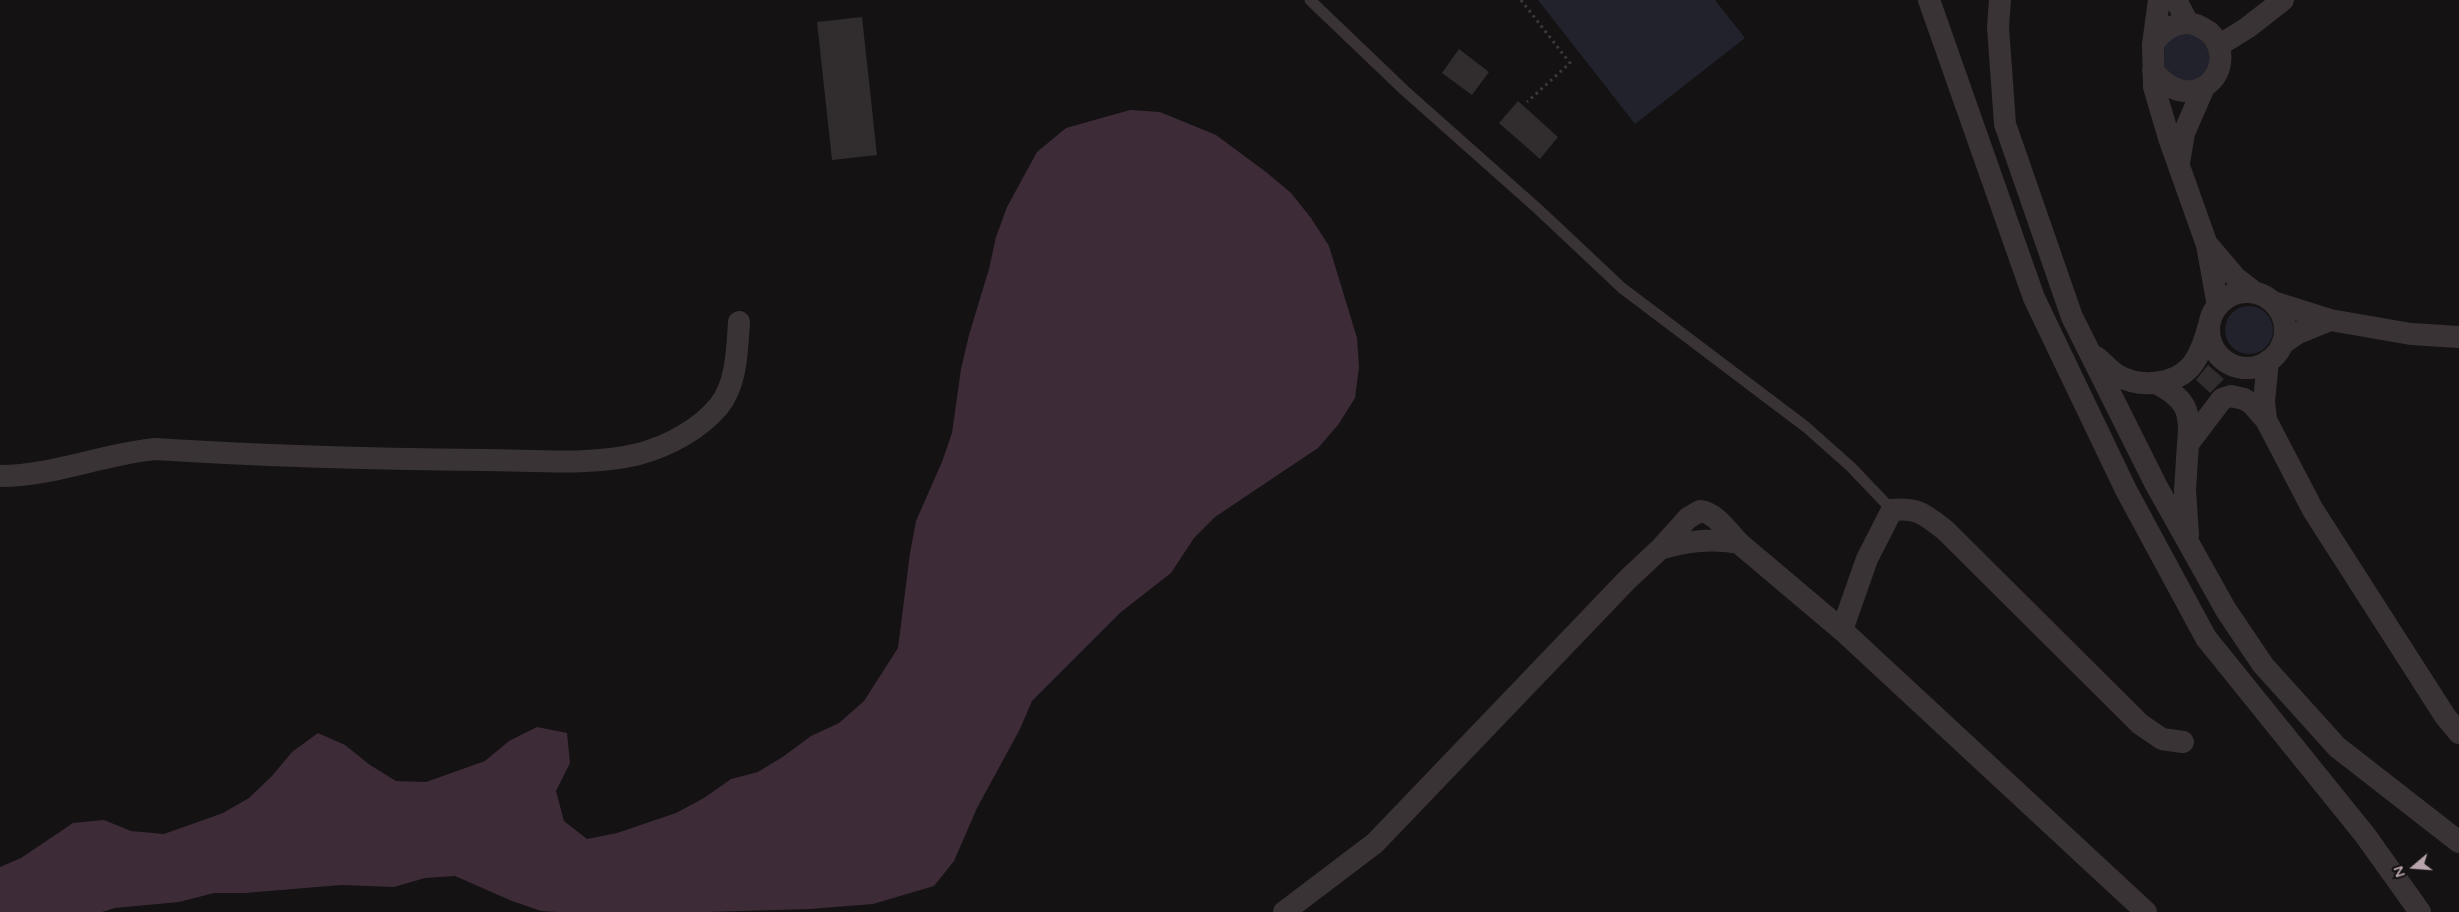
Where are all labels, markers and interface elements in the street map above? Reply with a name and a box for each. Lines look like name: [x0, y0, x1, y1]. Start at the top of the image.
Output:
north arrow: [2389, 842, 2439, 892]
text: N: [2389, 864, 2409, 880]

